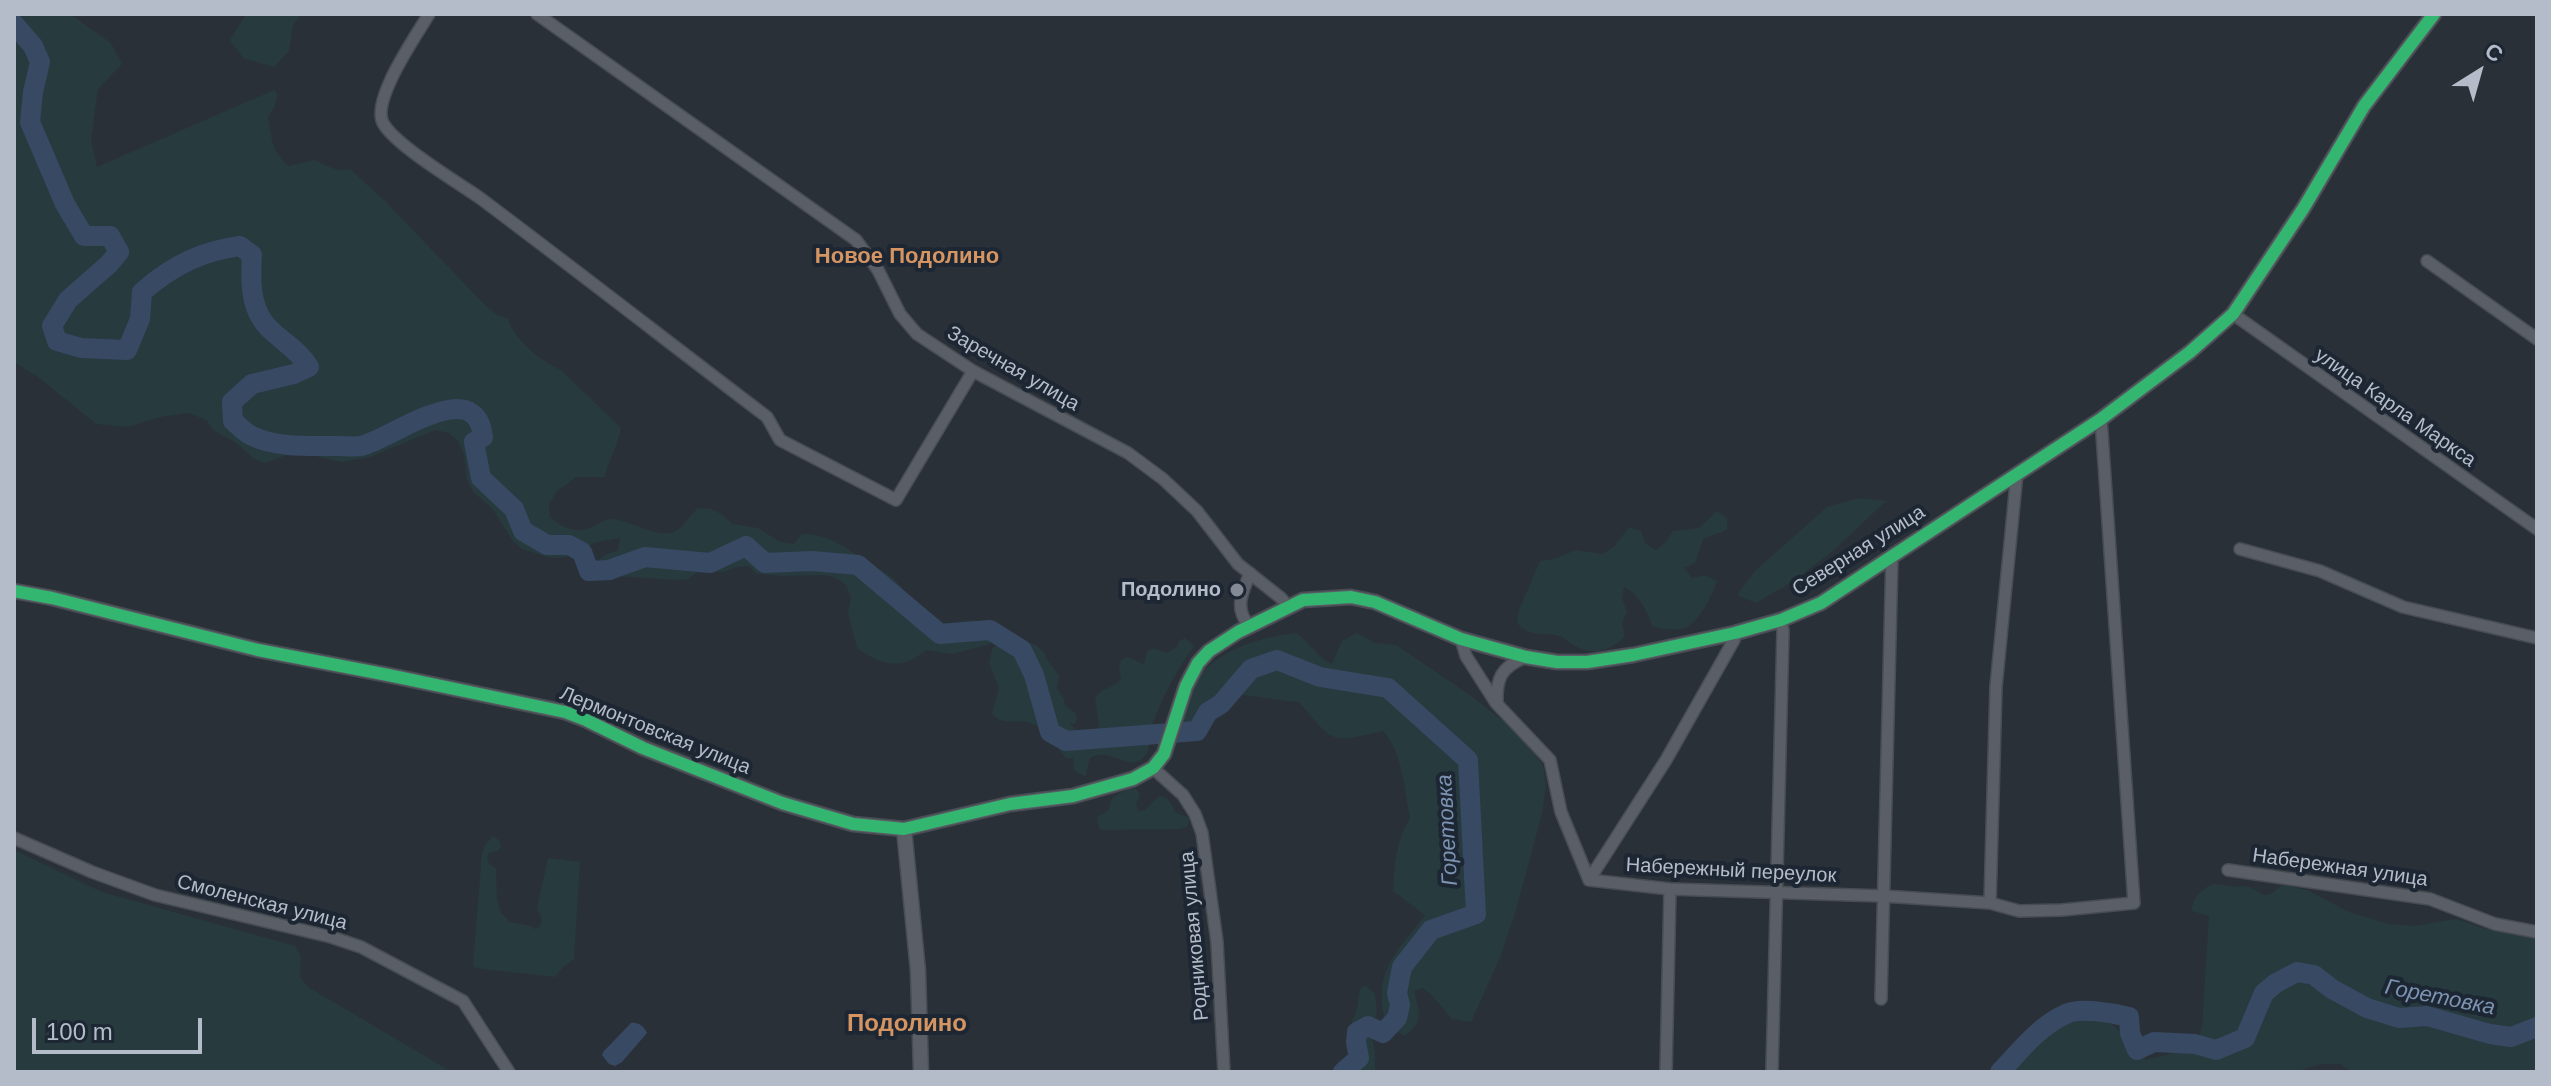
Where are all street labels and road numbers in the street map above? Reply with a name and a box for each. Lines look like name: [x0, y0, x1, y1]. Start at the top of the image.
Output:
street label: Заречная улица: [943, 321, 1083, 417]
street label: улица Карла Маркса: [2310, 343, 2480, 473]
street label: Северная улица: [1788, 501, 1930, 601]
street label: Лермонтовская улица: [556, 682, 754, 780]
street label: Набережная улица: [2251, 844, 2429, 892]
street label: Родниковая улица: [1176, 850, 1214, 1022]
street label: Набережный переулок: [1625, 854, 1837, 888]
street label: Смоленская улица: [174, 870, 350, 936]

